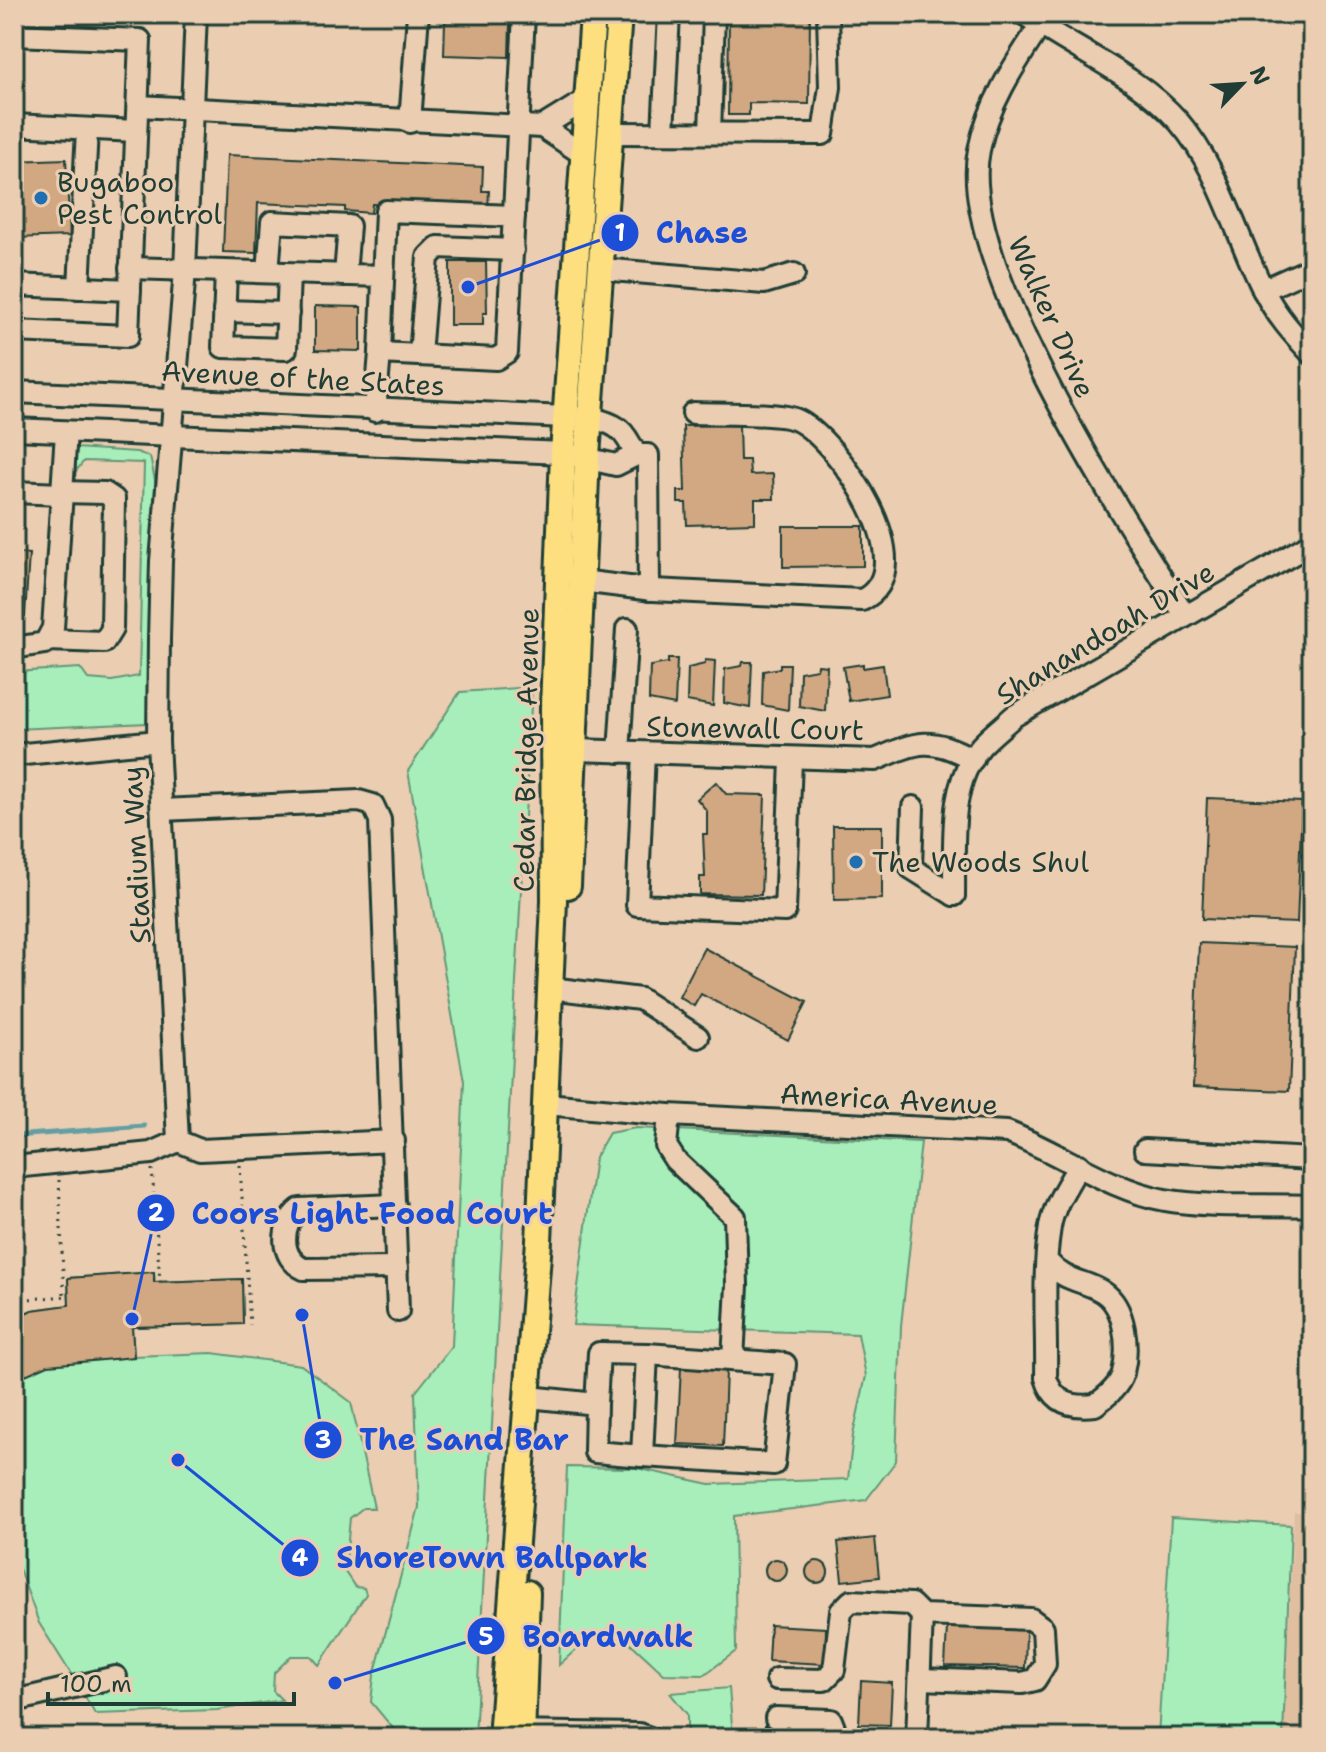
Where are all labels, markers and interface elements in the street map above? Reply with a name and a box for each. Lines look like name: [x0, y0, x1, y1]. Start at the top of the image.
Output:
north arrow: [1202, 44, 1282, 124]
text: N: [1243, 62, 1276, 90]
place label: Bugaboo Pest Control: [57, 163, 223, 233]
marker: Bugaboo Pest Control: [32, 189, 50, 207]
callout: Chase: [600, 206, 764, 260]
text: Chase: [656, 212, 748, 253]
text: 1: [615, 217, 625, 249]
street label: Walker Drive: [999, 230, 1105, 404]
street label: Avenue of the States: [160, 352, 446, 404]
street label: Shanandoah Drive: [988, 553, 1222, 713]
street label: Cedar Bridge Avenue: [505, 607, 547, 893]
street label: Stonewall Court: [646, 707, 864, 749]
street label: Stadium Way: [112, 765, 160, 945]
place label: The Woods Shul: [872, 843, 1089, 881]
marker: The Woods Shul: [847, 853, 865, 871]
street label: America Avenue: [779, 1074, 999, 1124]
callout: Coors Light Food Court: [136, 1186, 569, 1240]
text: Coors Light Food Court: [192, 1193, 553, 1234]
text: 2: [148, 1197, 165, 1229]
callout: The Sand Bar: [303, 1413, 585, 1467]
text: The Sand Bar: [359, 1419, 569, 1460]
text: 3: [315, 1424, 331, 1456]
callout: ShoreTown Ballpark: [280, 1531, 663, 1585]
text: ShoreTown Ballpark: [336, 1537, 648, 1578]
text: 4: [292, 1542, 309, 1574]
callout: Boardwalk: [466, 1609, 709, 1663]
text: Boardwalk: [522, 1616, 694, 1657]
text: 5: [479, 1621, 494, 1653]
scale bar: [48, 1656, 294, 1706]
text: 100 m: [60, 1668, 132, 1700]

